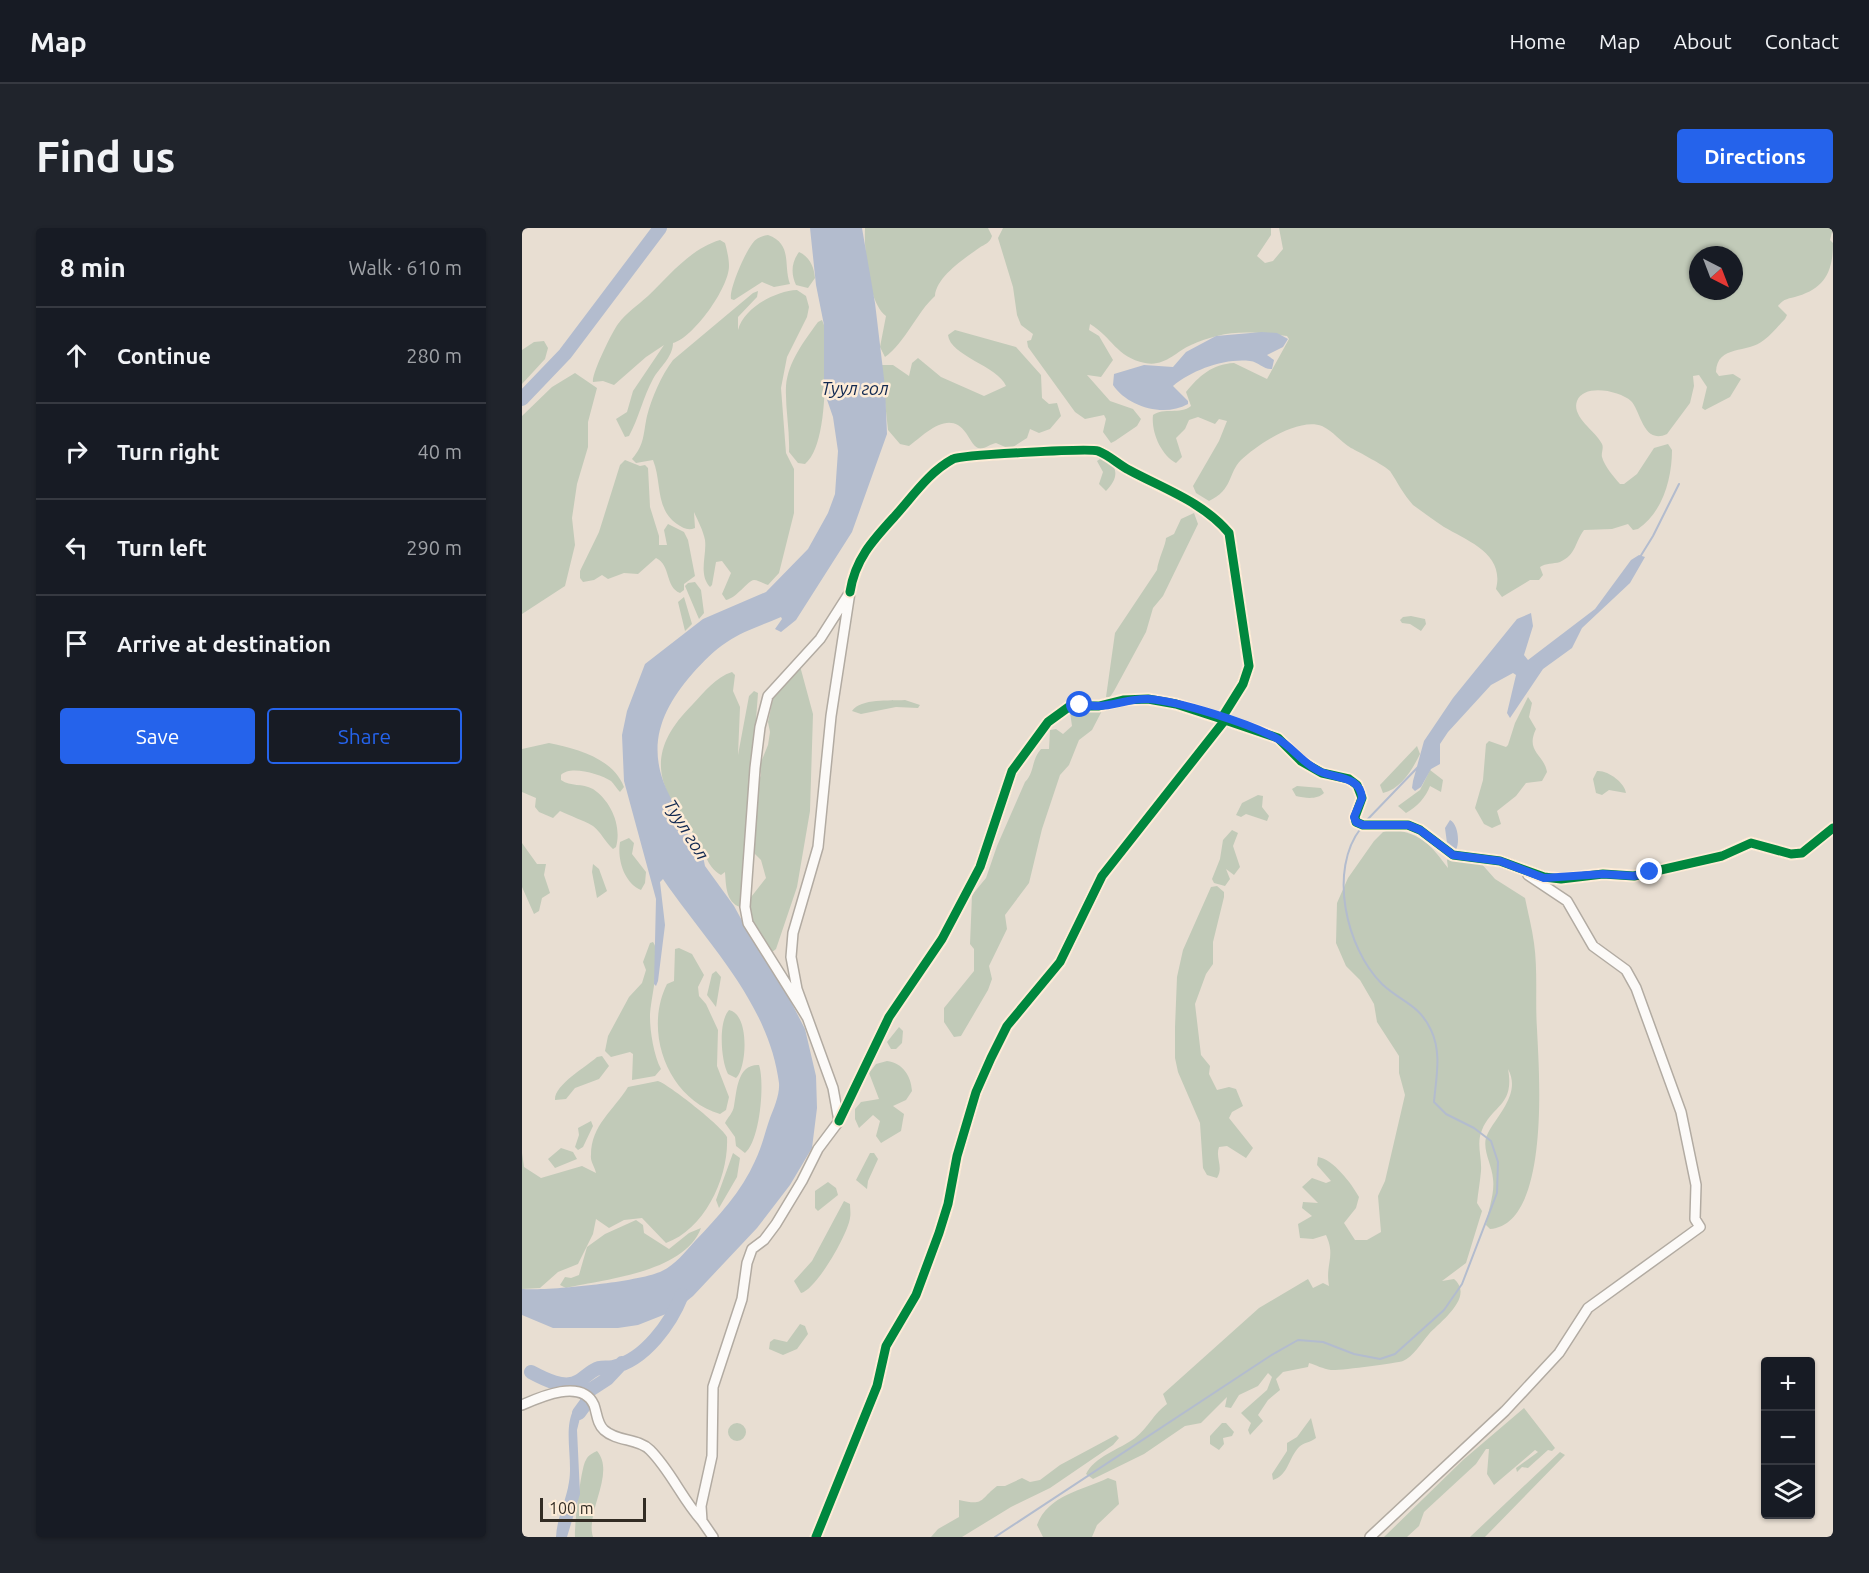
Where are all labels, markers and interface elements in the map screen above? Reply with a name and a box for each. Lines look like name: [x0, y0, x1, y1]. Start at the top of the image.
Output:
text: Map: [30, 26, 87, 57]
text: Home: [1509, 29, 1566, 53]
text: Map: [1599, 29, 1640, 53]
text: About: [1673, 29, 1732, 53]
text: Contact: [1765, 29, 1839, 53]
button: Directions: [1677, 129, 1833, 183]
text: Find us: [36, 133, 175, 180]
north arrow: [1689, 246, 1743, 300]
text: 8 min: [60, 253, 126, 282]
text: Walk · 610 m: [349, 256, 462, 279]
icon: ahead: [60, 339, 93, 372]
text: Continue: [117, 343, 211, 368]
text: 280 m: [406, 344, 462, 367]
water label: Туул гол: [821, 378, 889, 398]
icon: right: [60, 435, 93, 468]
text: Turn right: [117, 439, 219, 464]
text: 40 m: [418, 440, 462, 463]
icon: left: [60, 531, 93, 564]
text: Turn left: [117, 535, 207, 560]
text: 290 m: [406, 536, 462, 559]
icon: arrive: [60, 627, 93, 660]
text: Arrive at destination: [117, 631, 331, 656]
route start: [1066, 691, 1092, 717]
button: Save: [60, 708, 255, 764]
button: Share: [267, 708, 462, 764]
water label: Туул гол: [661, 795, 713, 863]
route end: [1636, 858, 1662, 884]
map controls: [1761, 1357, 1815, 1519]
button: +: [1761, 1357, 1815, 1411]
button: −: [1761, 1411, 1815, 1465]
button: layers: [1761, 1465, 1815, 1519]
scale bar: [540, 1495, 646, 1522]
text: 100 m: [549, 1499, 594, 1517]

